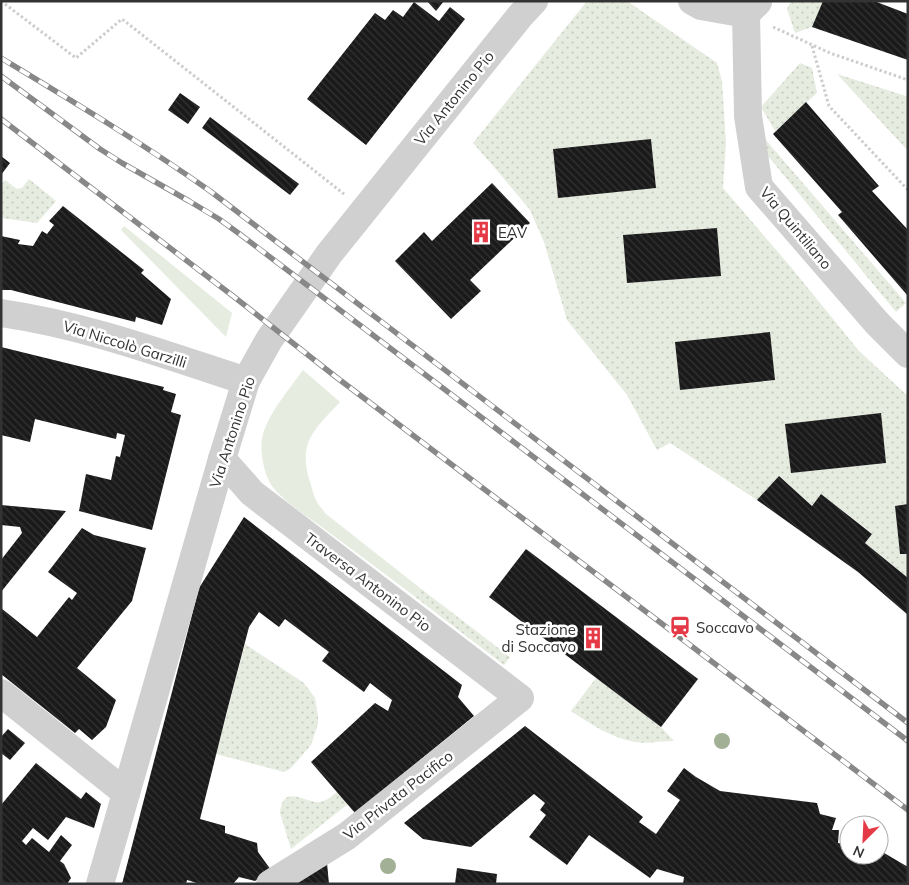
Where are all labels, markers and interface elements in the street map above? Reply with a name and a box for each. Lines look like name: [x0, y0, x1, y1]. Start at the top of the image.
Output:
street label: Via Antonino Pio: [410, 47, 498, 149]
street label: Via Quintiliano: [756, 183, 836, 273]
building icon: EAV: [468, 219, 494, 245]
place label: EAV: [498, 223, 528, 242]
street label: Via Niccolò Garzilli: [61, 316, 189, 372]
street label: Via Antonino Pio: [205, 374, 259, 490]
street label: Traversa Antonino Pio: [301, 528, 435, 636]
station icon: Soccavo: [667, 614, 693, 640]
place label: Soccavo: [696, 618, 754, 637]
place label: Stazione di Soccavo: [502, 620, 576, 656]
building icon: Stazione di Soccavo: [580, 625, 606, 651]
street label: Via Privata Pacifico: [339, 746, 457, 844]
north arrow: [839, 815, 889, 865]
text: N: [850, 842, 867, 862]

